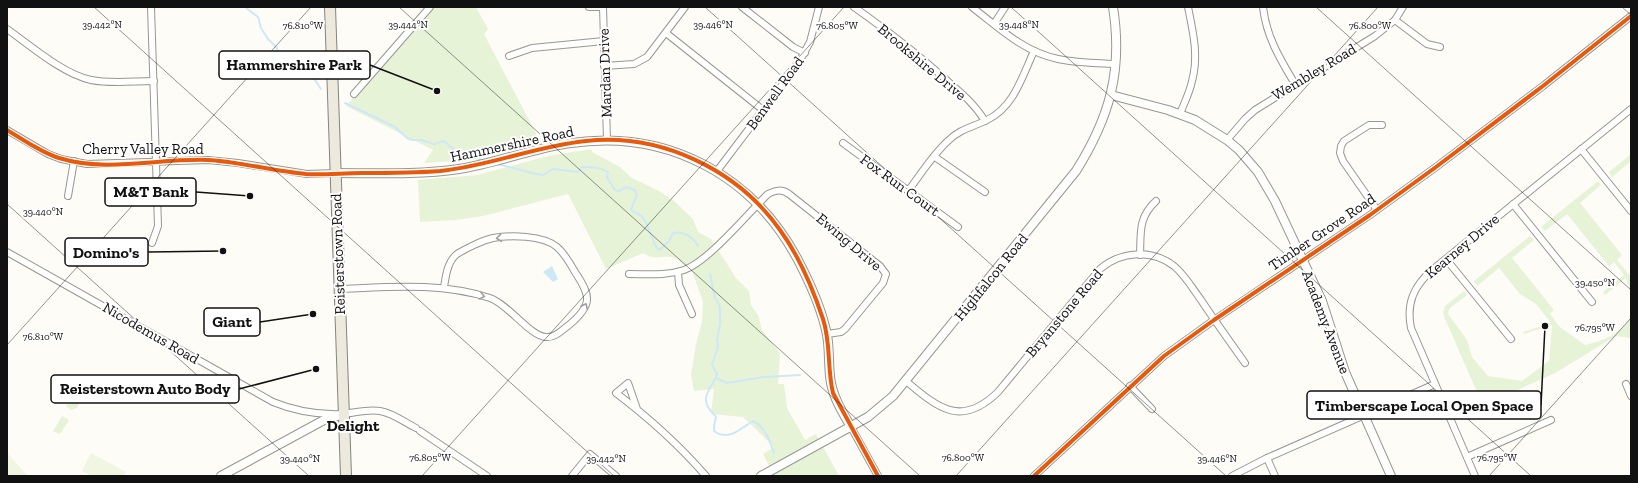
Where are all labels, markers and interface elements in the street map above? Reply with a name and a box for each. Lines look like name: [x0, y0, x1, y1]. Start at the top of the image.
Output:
text: 39.442°N: [82, 19, 122, 31]
text: 39.444°N: [388, 19, 428, 31]
text: 39.446°N: [693, 19, 733, 31]
text: 39.448°N: [999, 19, 1040, 31]
text: 76.810°W: [283, 20, 324, 32]
text: 76.805°W: [816, 20, 858, 32]
street label: Brookshire Drive: [874, 20, 970, 104]
text: 76.800°W: [1349, 20, 1392, 32]
street label: Mardan Drive: [594, 28, 616, 118]
street label: Wembley Road: [1269, 39, 1360, 104]
callout: Hammershire Park: [219, 51, 370, 79]
street label: Benwell Road: [742, 52, 808, 133]
text: Hammershire Park: [226, 55, 362, 74]
street label: Hammershire Road: [449, 122, 576, 166]
street label: Cherry Valley Road: [82, 140, 205, 158]
street label: Fox Run Court: [857, 150, 944, 220]
callout: M&T Bank: [105, 178, 196, 206]
text: M&T Bank: [113, 182, 189, 201]
street label: Timber Grove Road: [1265, 189, 1380, 274]
street label: Reisterstown Road: [327, 192, 349, 315]
text: 39.440°N: [23, 206, 64, 218]
street label: Ewing Drive: [813, 209, 885, 275]
street label: Kearney Drive: [1421, 210, 1503, 282]
street label: Highfalcon Road: [950, 229, 1032, 324]
one-way arrow: [496, 233, 502, 242]
callout: Domino's: [65, 238, 148, 266]
text: Domino's: [73, 243, 139, 262]
street label: Bryanstone Road: [1022, 264, 1107, 361]
street label: Academy Avenue: [1298, 268, 1354, 376]
text: 39.450°N: [1575, 277, 1616, 289]
one-way arrow: [478, 291, 485, 299]
street label: Nicodemus Road: [100, 298, 203, 368]
one-way arrow: [580, 303, 588, 311]
callout: Giant: [204, 308, 260, 336]
text: Giant: [212, 312, 252, 331]
text: 76.795°W: [1575, 322, 1616, 334]
text: 76.810°W: [23, 331, 64, 343]
callout: Reisterstown Auto Body: [51, 375, 239, 403]
text: Reisterstown Auto Body: [60, 379, 231, 398]
callout: Timberscape Local Open Space: [1307, 391, 1541, 419]
text: Timberscape Local Open Space: [1315, 396, 1533, 415]
district label: Delight: [327, 416, 380, 435]
text: 76.805°W: [409, 452, 451, 464]
text: 76.800°W: [942, 452, 985, 464]
text: 76.795°W: [1477, 452, 1518, 464]
text: 39.440°N: [280, 453, 321, 465]
text: 39.442°N: [586, 453, 626, 465]
text: 39.446°N: [1197, 453, 1237, 465]

